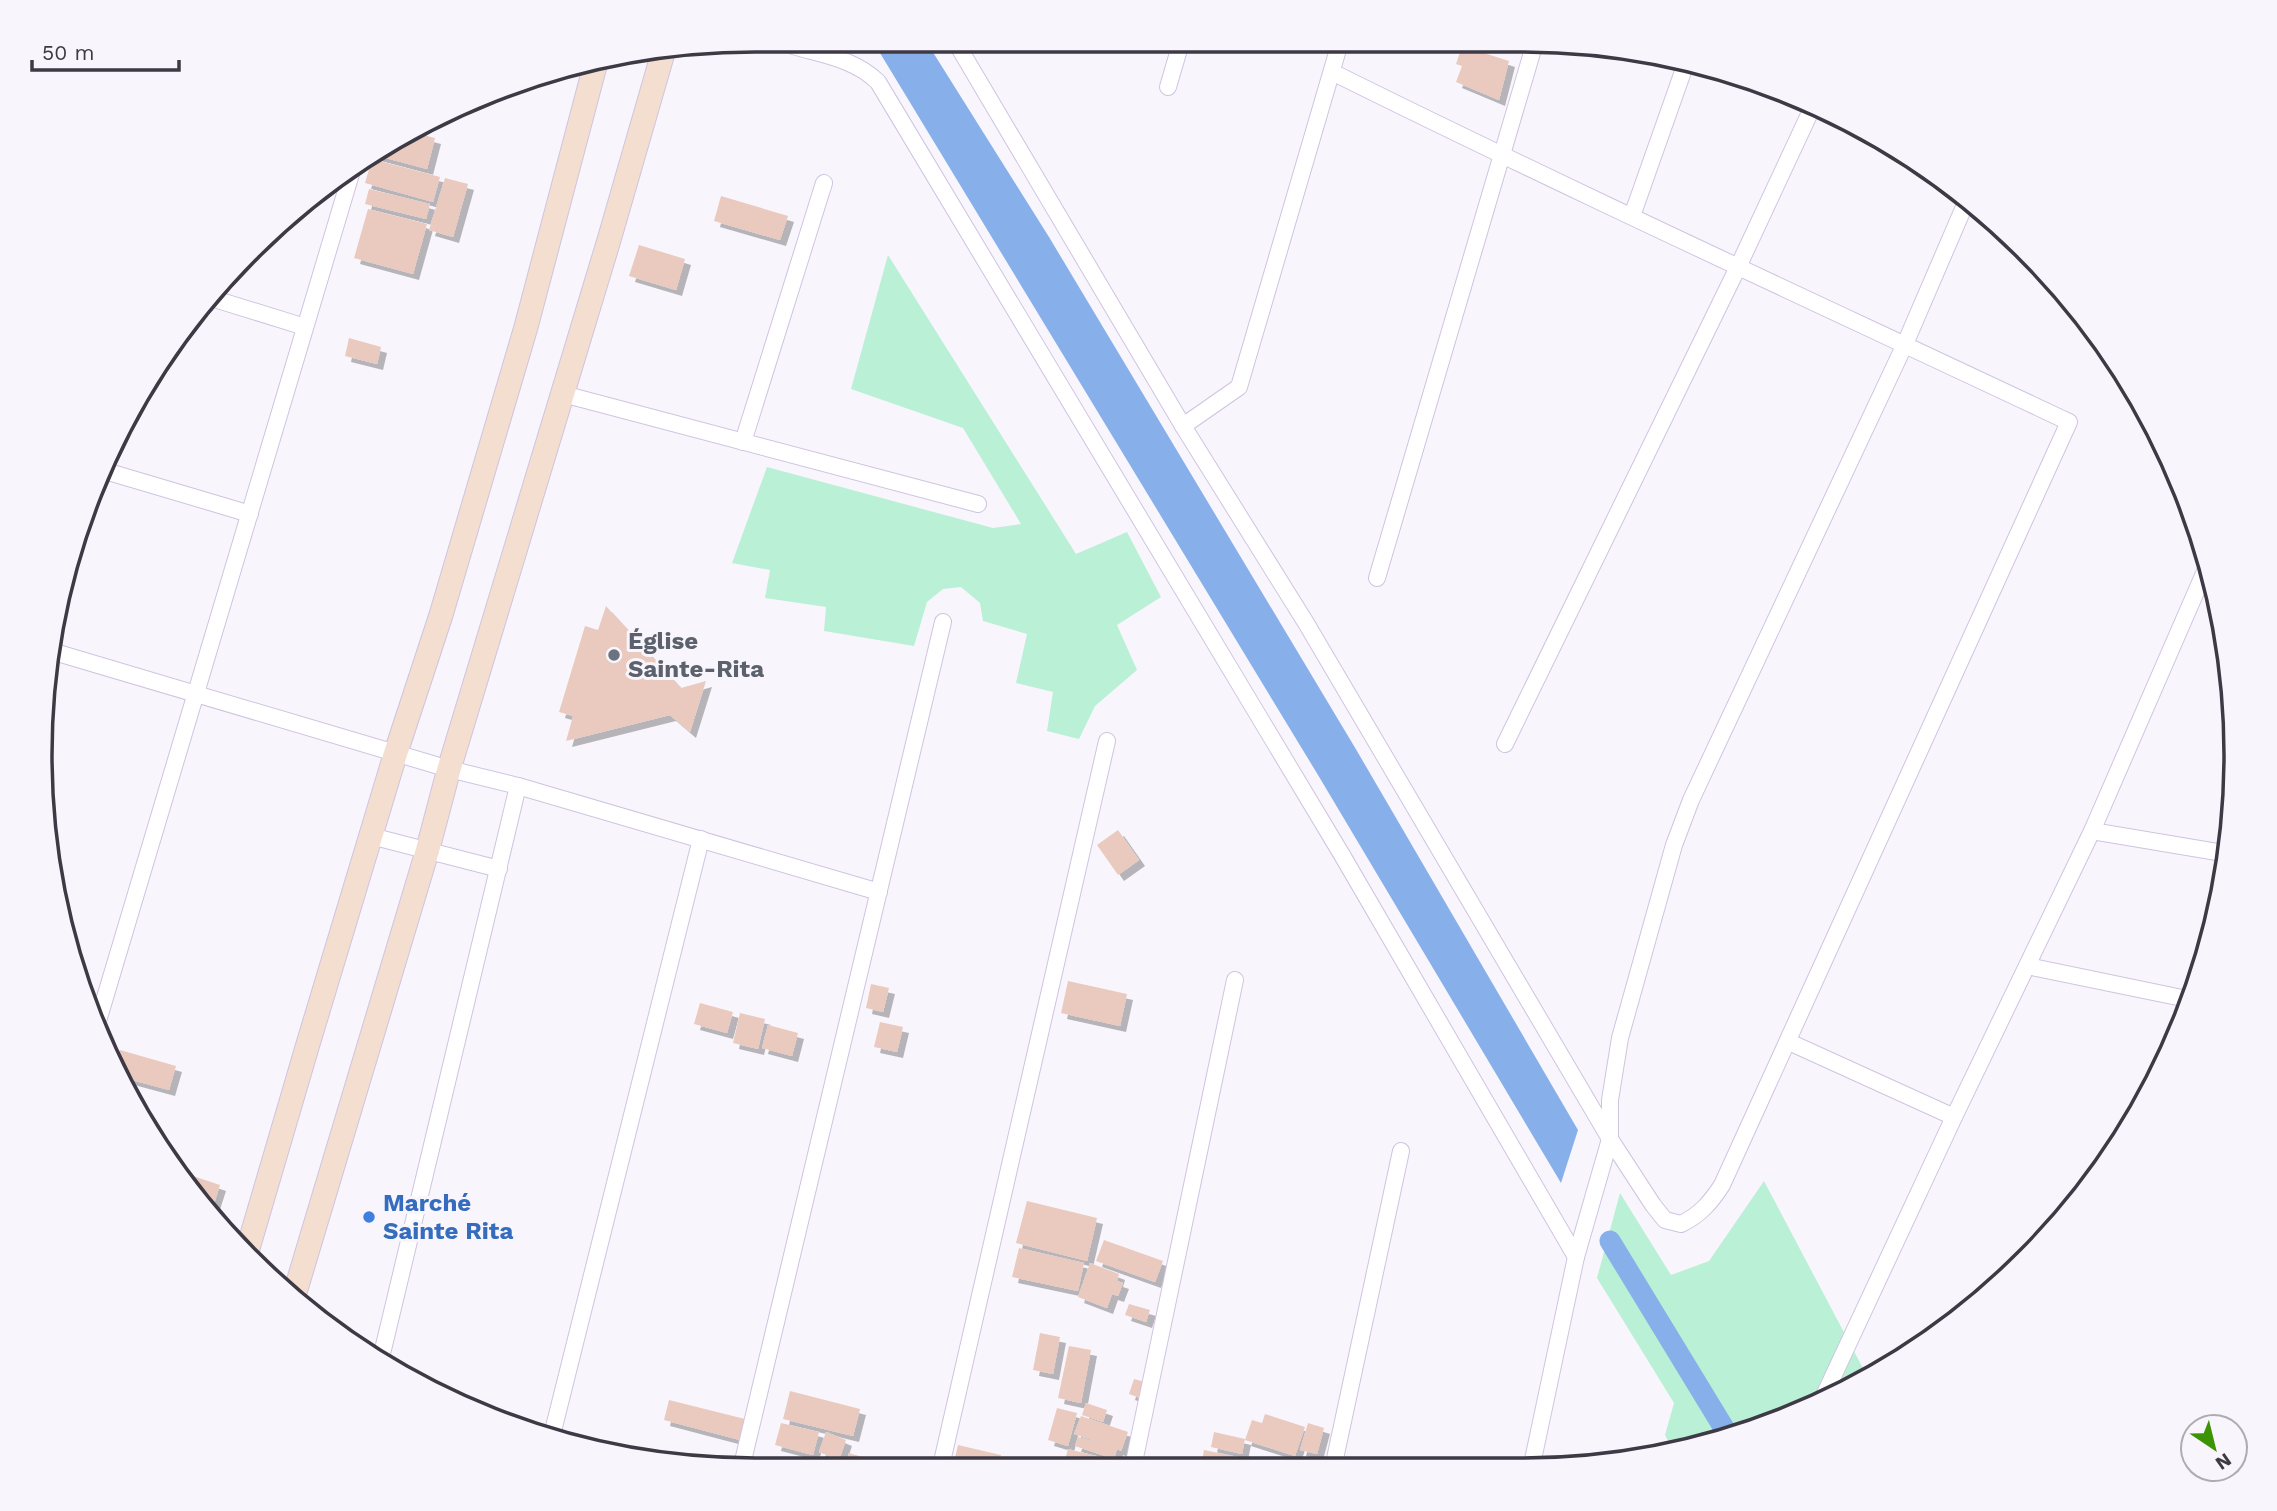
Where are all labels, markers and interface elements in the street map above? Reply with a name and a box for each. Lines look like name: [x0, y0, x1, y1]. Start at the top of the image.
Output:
scale bar: [32, 28, 178, 72]
text: 50 m: [42, 40, 94, 65]
place label: Église Sainte-Rita: [628, 627, 764, 683]
marker: Église Sainte-Rita: [606, 647, 622, 663]
place label: Marché Sainte Rita: [383, 1189, 513, 1245]
marker: Marché Sainte Rita: [361, 1209, 377, 1225]
north arrow: [2179, 1413, 2249, 1483]
text: N: [2211, 1448, 2236, 1475]

